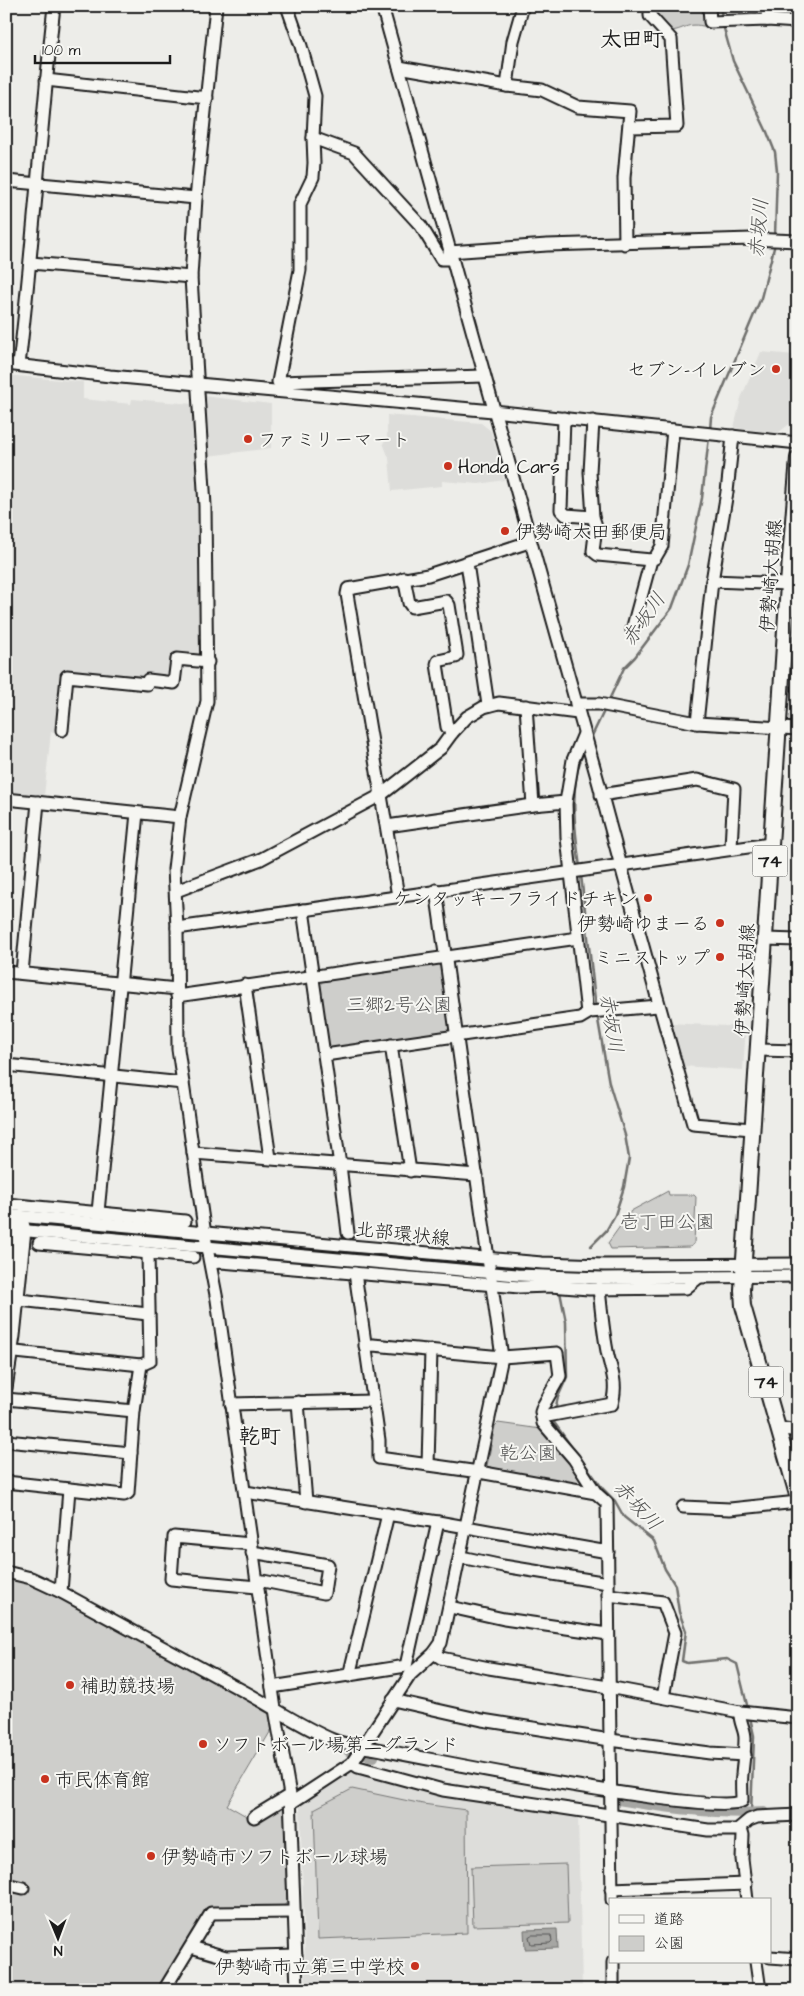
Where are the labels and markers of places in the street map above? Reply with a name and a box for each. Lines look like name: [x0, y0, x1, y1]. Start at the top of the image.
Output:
place label: セブン-イレブン: [627, 357, 766, 384]
marker: セブン-イレブン: [770, 363, 782, 375]
place label: ファミリーマート: [258, 427, 410, 454]
marker: ファミリーマート: [242, 433, 254, 445]
place label: Honda Cars: [458, 454, 560, 481]
marker: Honda Cars: [442, 460, 454, 472]
place label: 伊勢崎太田郵便局: [515, 519, 667, 546]
marker: 伊勢崎太田郵便局: [499, 525, 511, 537]
place label: ケンタッキーフライドチキン: [393, 886, 638, 913]
marker: ケンタッキーフライドチキン: [642, 892, 654, 904]
place label: 伊勢崎ゆまーる: [577, 911, 710, 938]
marker: 伊勢崎ゆまーる: [714, 917, 726, 929]
place label: ミニストップ: [594, 945, 710, 972]
marker: ミニストップ: [714, 951, 726, 963]
place label: 補助競技場: [80, 1673, 175, 1700]
marker: 補助競技場: [64, 1679, 76, 1691]
place label: ソフトボール場第二グランド: [213, 1732, 459, 1759]
marker: ソフトボール場第二グランド: [197, 1738, 209, 1750]
place label: 市民体育館: [55, 1767, 150, 1794]
marker: 市民体育館: [39, 1773, 51, 1785]
place label: 伊勢崎市ソフトボール球場: [161, 1844, 388, 1871]
marker: 伊勢崎市ソフトボール球場: [145, 1850, 157, 1862]
place label: 伊勢崎市立第三中学校: [215, 1954, 405, 1981]
marker: 伊勢崎市立第三中学校: [409, 1960, 421, 1972]

